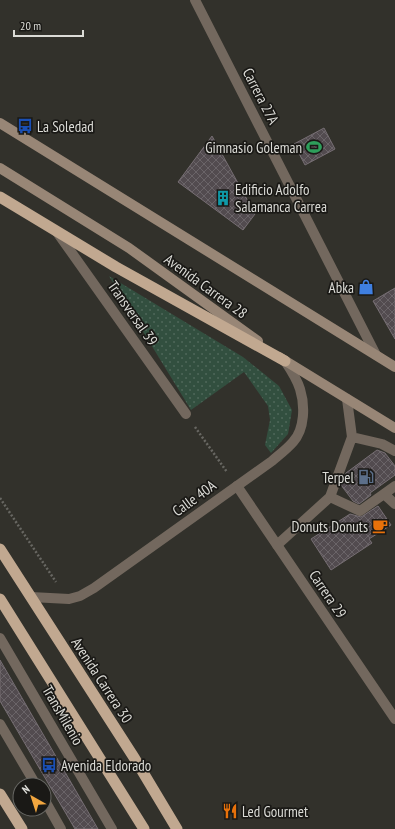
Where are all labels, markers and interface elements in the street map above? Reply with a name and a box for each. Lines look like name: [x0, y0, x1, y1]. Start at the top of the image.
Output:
scale bar: [14, 12, 83, 38]
text: 20 m: [20, 18, 41, 33]
street label: Carrera 27A: [239, 65, 284, 128]
bus stop icon: La Soledad: [16, 117, 34, 135]
place label: La Soledad: [37, 117, 94, 136]
place label: Gimnasio Goleman: [205, 138, 302, 157]
sports icon: Gimnasio Goleman: [305, 138, 323, 156]
place label: Edificio Adolfo Salamanca Carrea: [235, 180, 327, 216]
building icon: Edificio Adolfo Salamanca Carrea: [214, 189, 232, 207]
street label: Avenida Carrera 28: [161, 249, 251, 323]
street label: Transversal 39: [104, 277, 162, 349]
place label: Abka: [329, 278, 354, 297]
shop icon: Abka: [357, 278, 375, 296]
place label: Terpel: [322, 468, 354, 487]
fuel station icon: Terpel: [357, 468, 375, 486]
street label: Calle 40A: [168, 475, 220, 520]
place label: Donuts Donuts: [292, 517, 368, 536]
cafe icon: Donuts Donuts: [371, 517, 389, 535]
street label: Carrera 29: [305, 566, 351, 622]
street label: Avenida Carrera 30: [67, 634, 137, 726]
street label: TransMilenio: [38, 682, 88, 748]
bus stop icon: Avenida Eldorado: [40, 756, 58, 774]
place label: Avenida Eldorado: [61, 756, 151, 775]
north arrow: [12, 777, 52, 817]
text: N: [19, 782, 32, 797]
restaurant icon: Led Gourmet: [221, 802, 239, 820]
place label: Led Gourmet: [242, 802, 308, 821]

